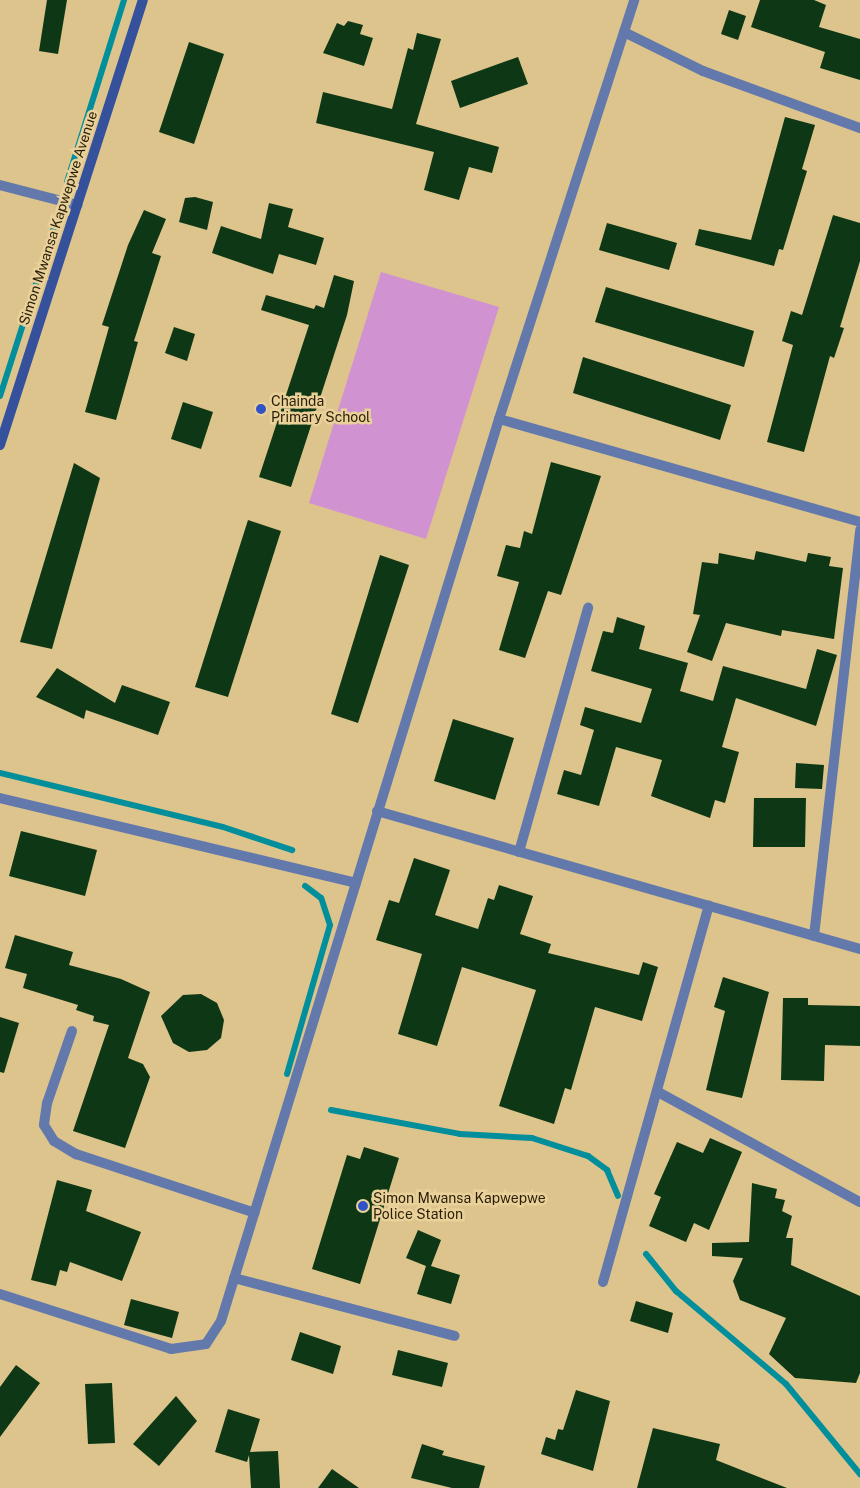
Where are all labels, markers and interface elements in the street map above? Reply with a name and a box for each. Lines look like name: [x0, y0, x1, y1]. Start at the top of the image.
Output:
street label: Simon Mwansa Kapwepwe Avenue: [15, 109, 101, 327]
place label: Chainda Primary School: [271, 393, 370, 426]
marker: Chainda Primary School: [255, 403, 267, 415]
place label: Simon Mwansa Kapwepwe Police Station: [373, 1190, 546, 1222]
marker: Simon Mwansa Kapwepwe Police Station: [357, 1200, 369, 1212]

